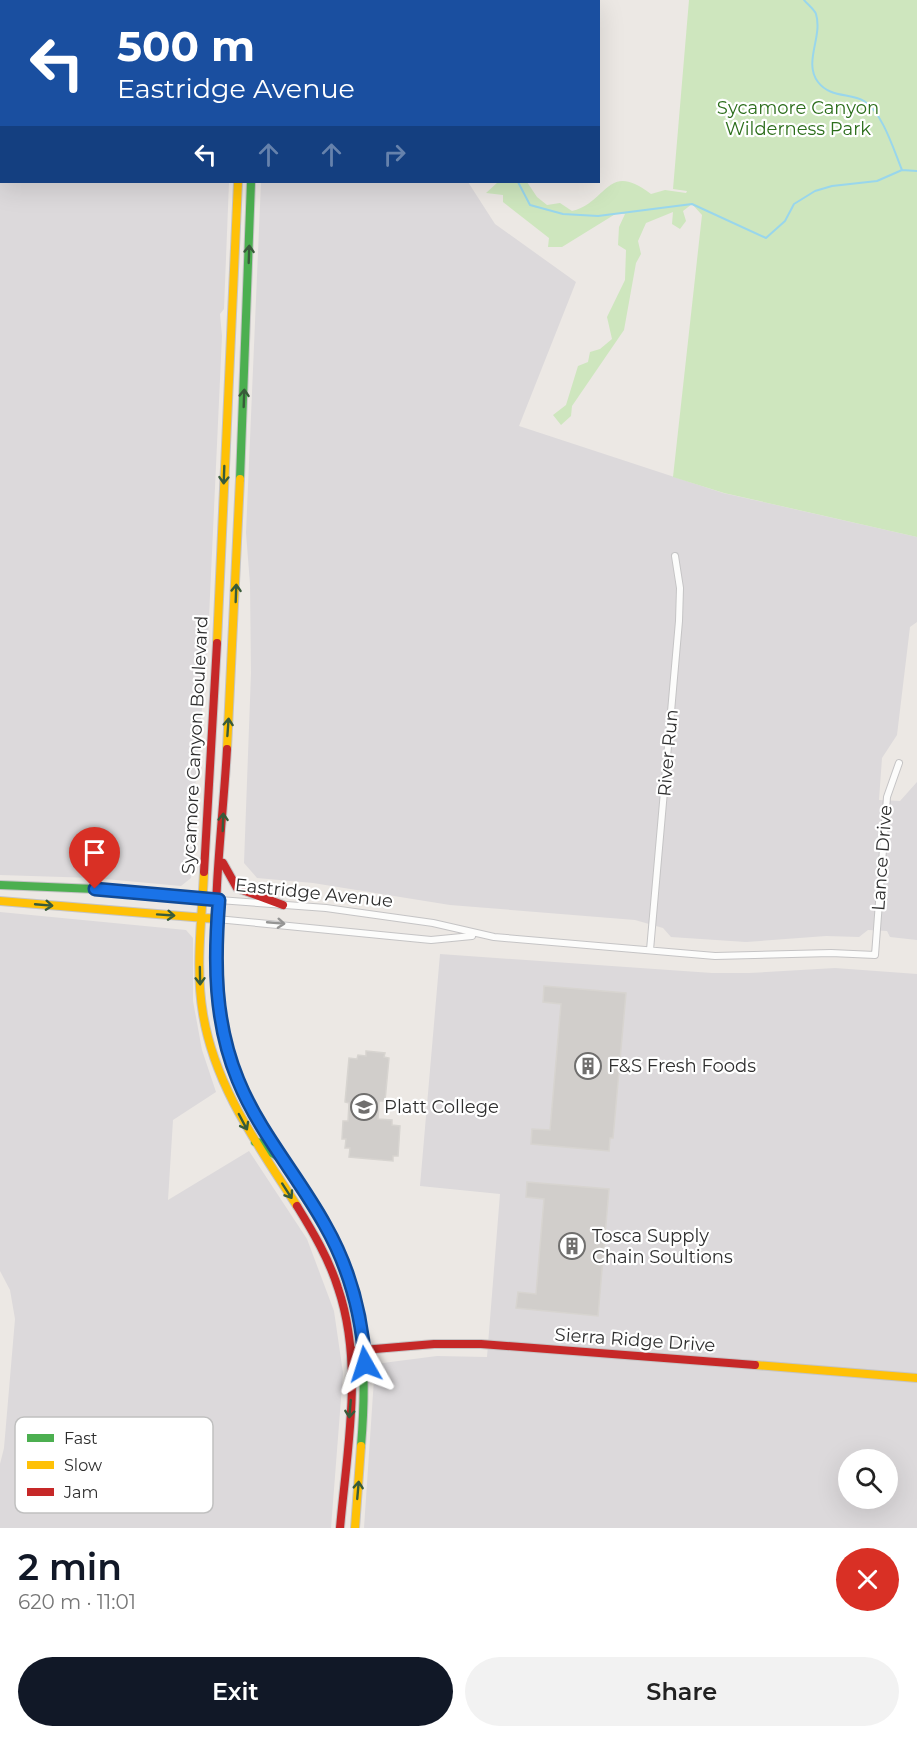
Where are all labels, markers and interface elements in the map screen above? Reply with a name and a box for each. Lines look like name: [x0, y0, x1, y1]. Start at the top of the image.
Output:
text: 500 m: [117, 20, 255, 72]
icon: left: [18, 24, 96, 102]
text: Eastridge Avenue: [117, 72, 355, 105]
park label: Sycamore Canyon Wilderness Park: [717, 97, 879, 140]
icon: left: [189, 138, 222, 171]
icon: ahead: [252, 138, 285, 171]
icon: ahead: [315, 138, 348, 171]
icon: right: [378, 138, 411, 171]
one-way arrow: [244, 244, 255, 264]
one-way arrow: [238, 389, 249, 409]
one-way arrow: [219, 465, 230, 485]
one-way arrow: [230, 584, 241, 604]
street label: Sycamore Canyon Boulevard: [177, 615, 213, 875]
street label: River Run: [653, 708, 683, 798]
one-way arrow: [223, 717, 234, 737]
street label: Lance Drive: [867, 804, 897, 912]
one-way arrow: [217, 813, 228, 833]
pin: [69, 827, 120, 889]
icon: arrive: [78, 836, 111, 869]
street label: Eastridge Avenue: [234, 874, 394, 912]
one-way arrow: [33, 900, 53, 911]
one-way arrow: [155, 909, 175, 920]
one-way arrow: [265, 918, 285, 929]
one-way arrow: [195, 965, 206, 985]
building icon: F&S Fresh Foods: [573, 1051, 603, 1081]
place label: F&S Fresh Foods: [608, 1055, 756, 1077]
school or university icon: Platt College: [349, 1092, 379, 1122]
place label: Platt College: [384, 1096, 499, 1118]
one-way arrow: [238, 1112, 249, 1130]
one-way arrow: [281, 1183, 293, 1199]
place label: Tosca Supply Chain Soultions: [592, 1225, 733, 1268]
building icon: Tosca Supply Chain Soultions: [557, 1231, 587, 1261]
street label: Sierra Ridge Drive: [554, 1323, 716, 1357]
position arrow: [333, 1332, 397, 1396]
one-way arrow: [344, 1399, 355, 1419]
legend: [15, 1417, 213, 1513]
text: Fast: [64, 1429, 98, 1448]
map controls: [838, 1449, 898, 1509]
button: search: [838, 1449, 898, 1509]
text: Slow: [64, 1456, 102, 1475]
one-way arrow: [353, 1480, 364, 1500]
text: Jam: [63, 1483, 98, 1502]
text: 2 min: [18, 1545, 122, 1589]
button: close: [836, 1548, 899, 1611]
text: 620 m · 11:01: [18, 1590, 136, 1614]
button: Exit: [18, 1657, 453, 1726]
button: Share: [465, 1657, 899, 1726]

